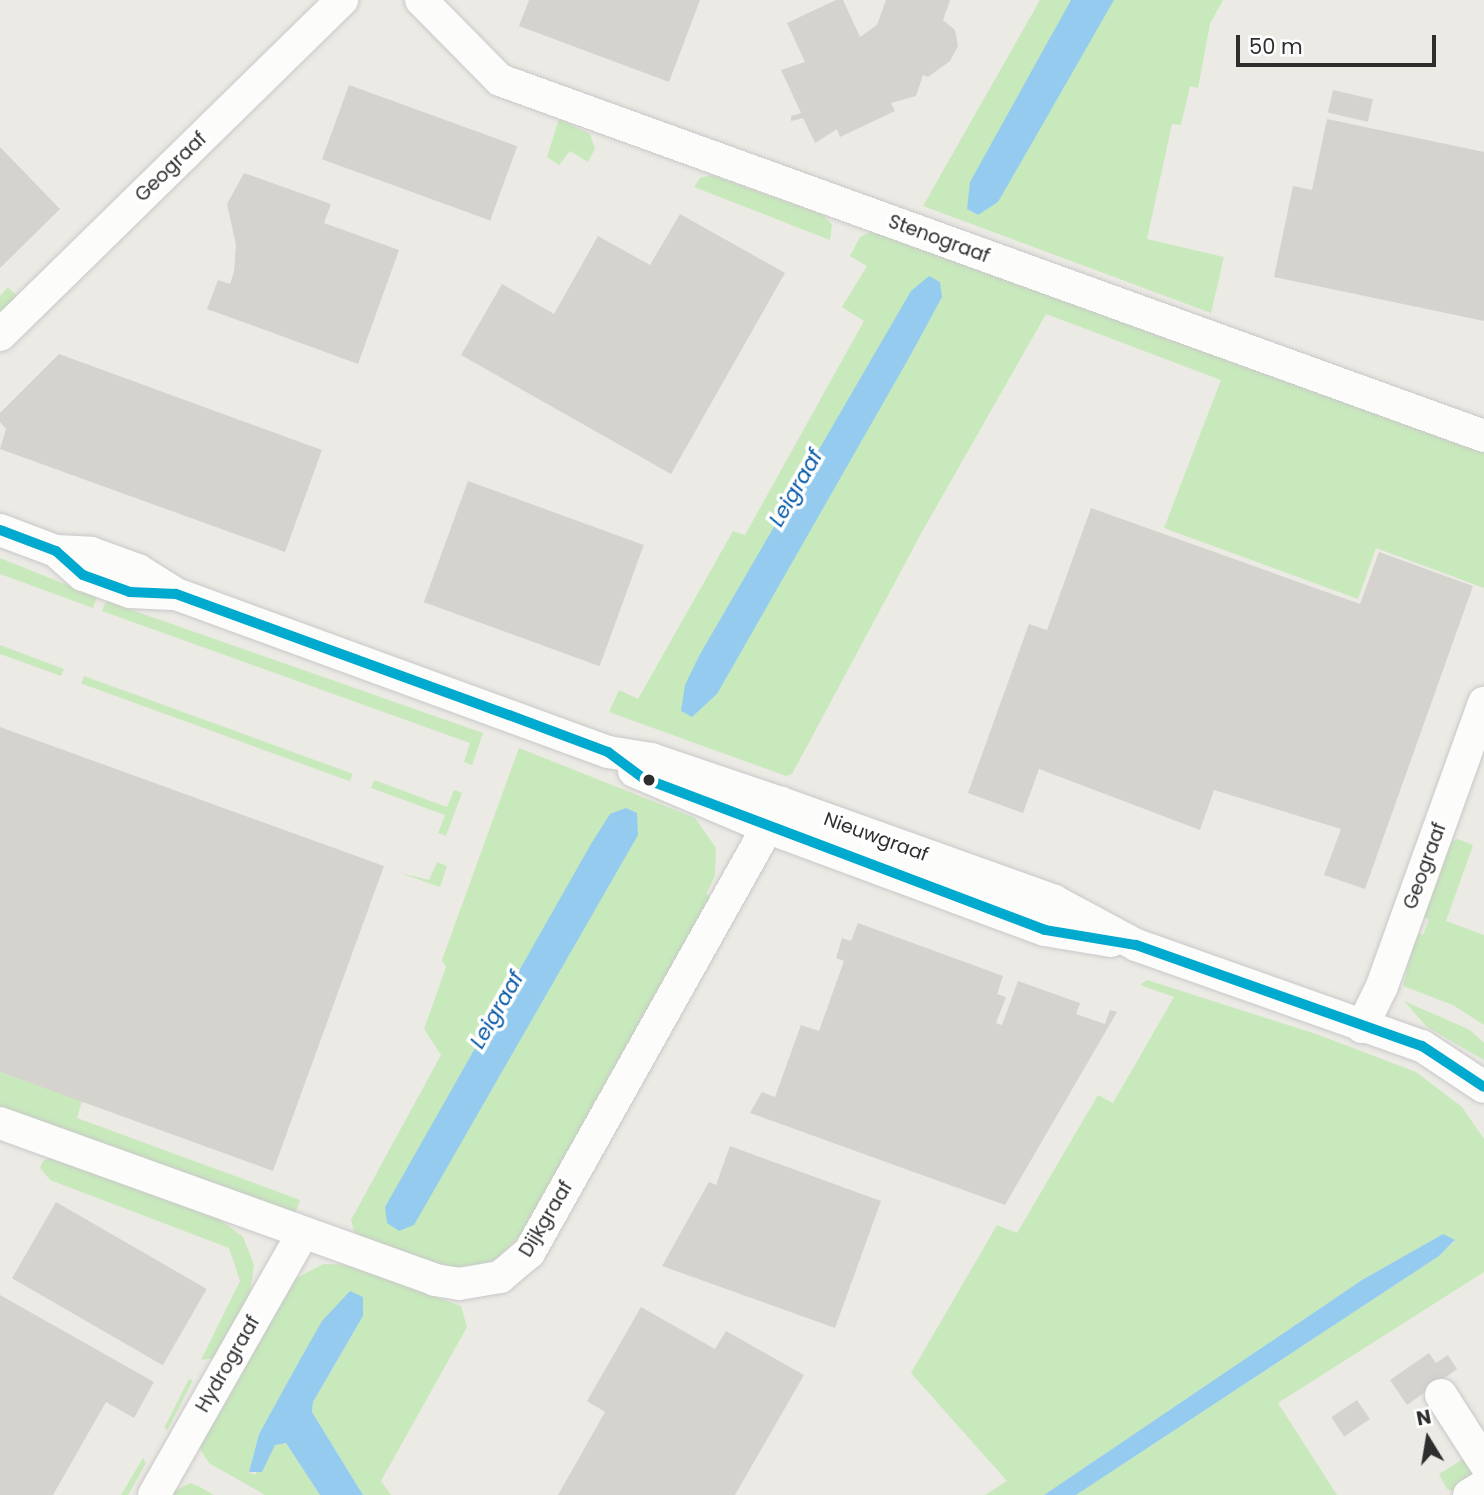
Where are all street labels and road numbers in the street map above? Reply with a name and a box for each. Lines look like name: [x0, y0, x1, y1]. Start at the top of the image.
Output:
street label: Geograaf: [130, 127, 212, 207]
street label: Stenograaf: [885, 210, 993, 268]
street label: Nieuwgraaf: [821, 808, 931, 866]
street label: Geograaf: [1399, 820, 1451, 912]
street label: Dijkgraaf: [514, 1177, 578, 1261]
street label: Hydrograaf: [191, 1312, 265, 1416]

